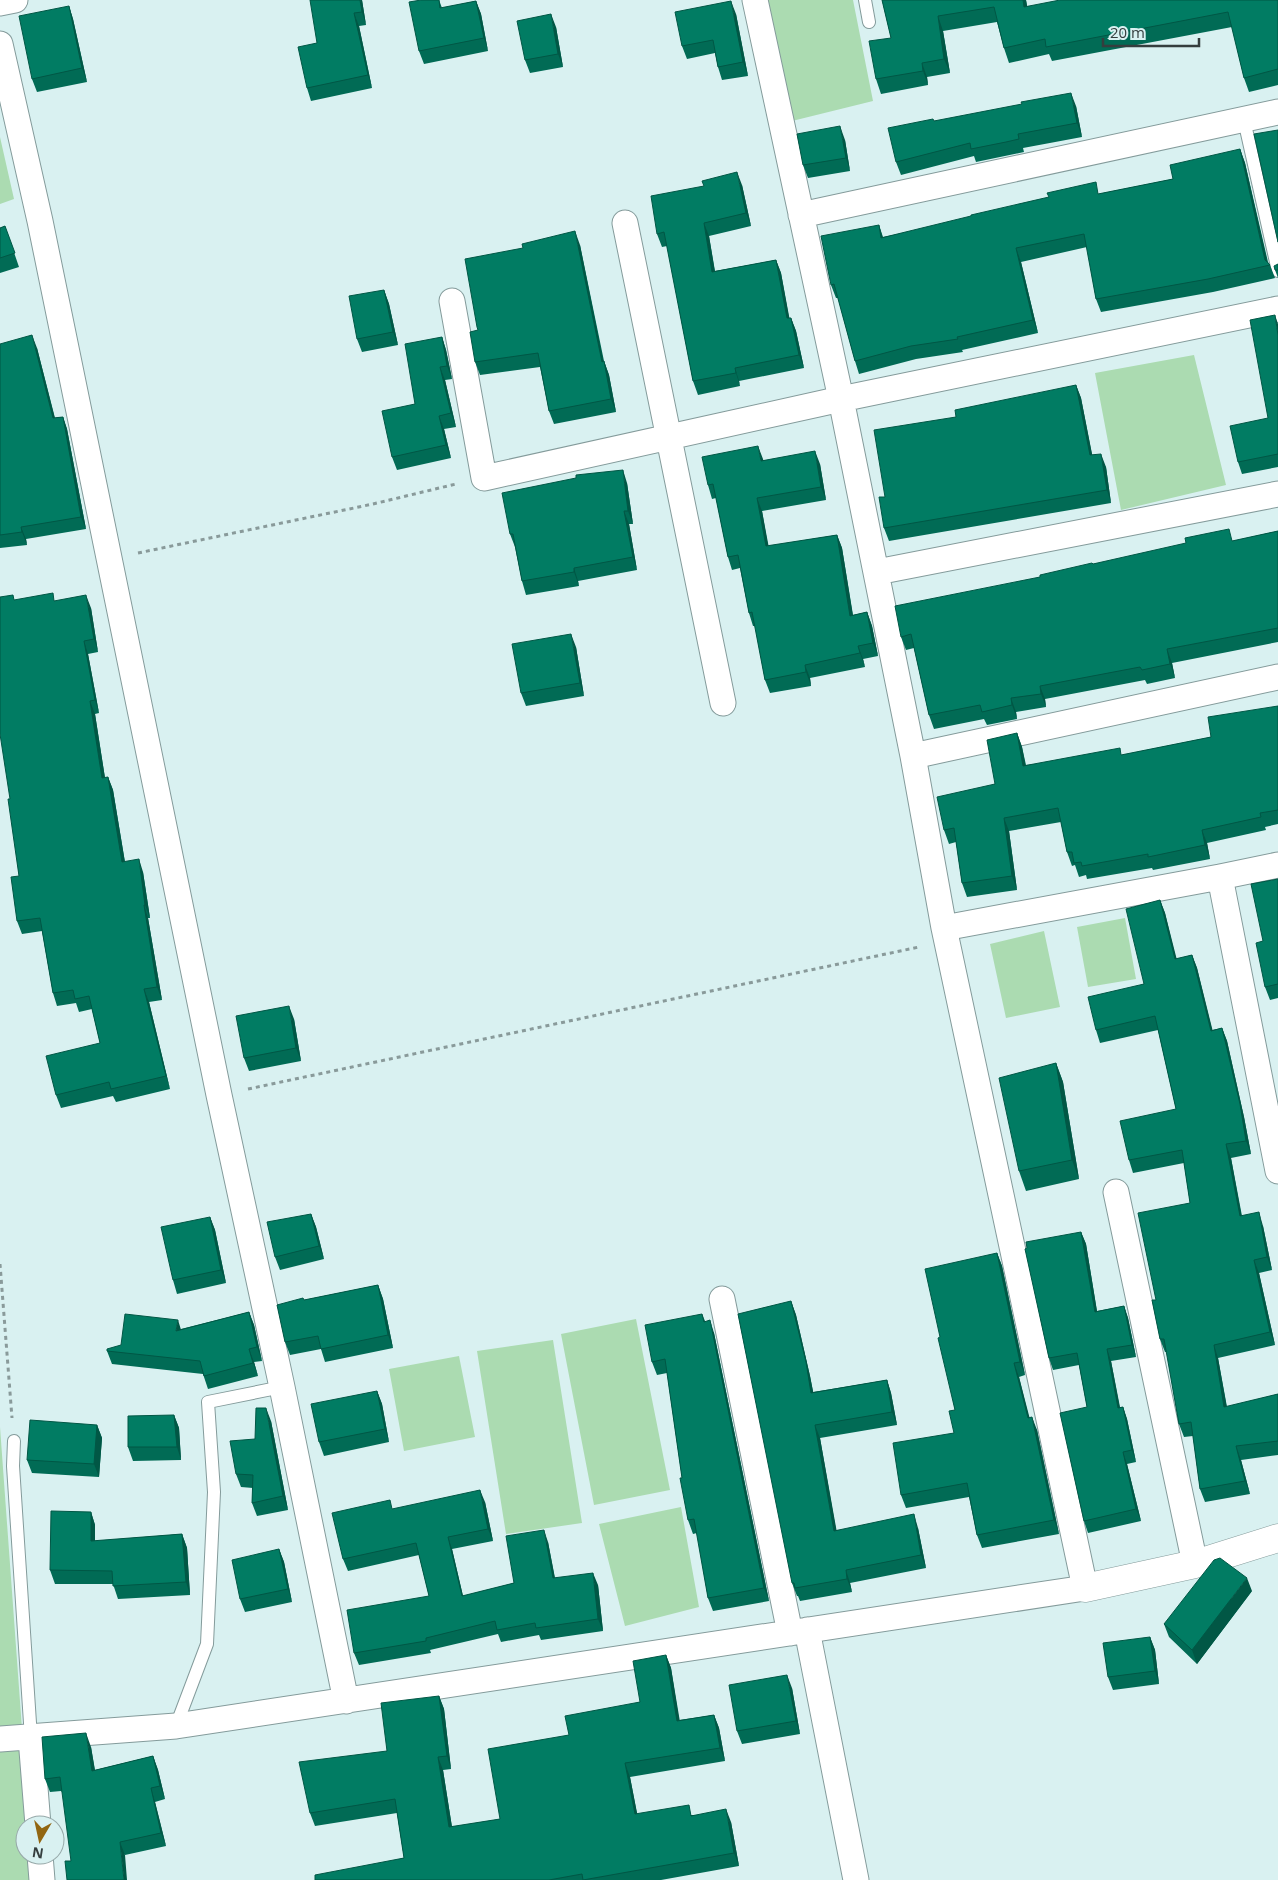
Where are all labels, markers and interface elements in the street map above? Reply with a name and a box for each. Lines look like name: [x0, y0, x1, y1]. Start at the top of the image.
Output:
scale bar: [1103, 15, 1199, 47]
text: 20 m: [1110, 22, 1145, 42]
north arrow: [15, 1815, 65, 1865]
text: N: [31, 1843, 45, 1864]

